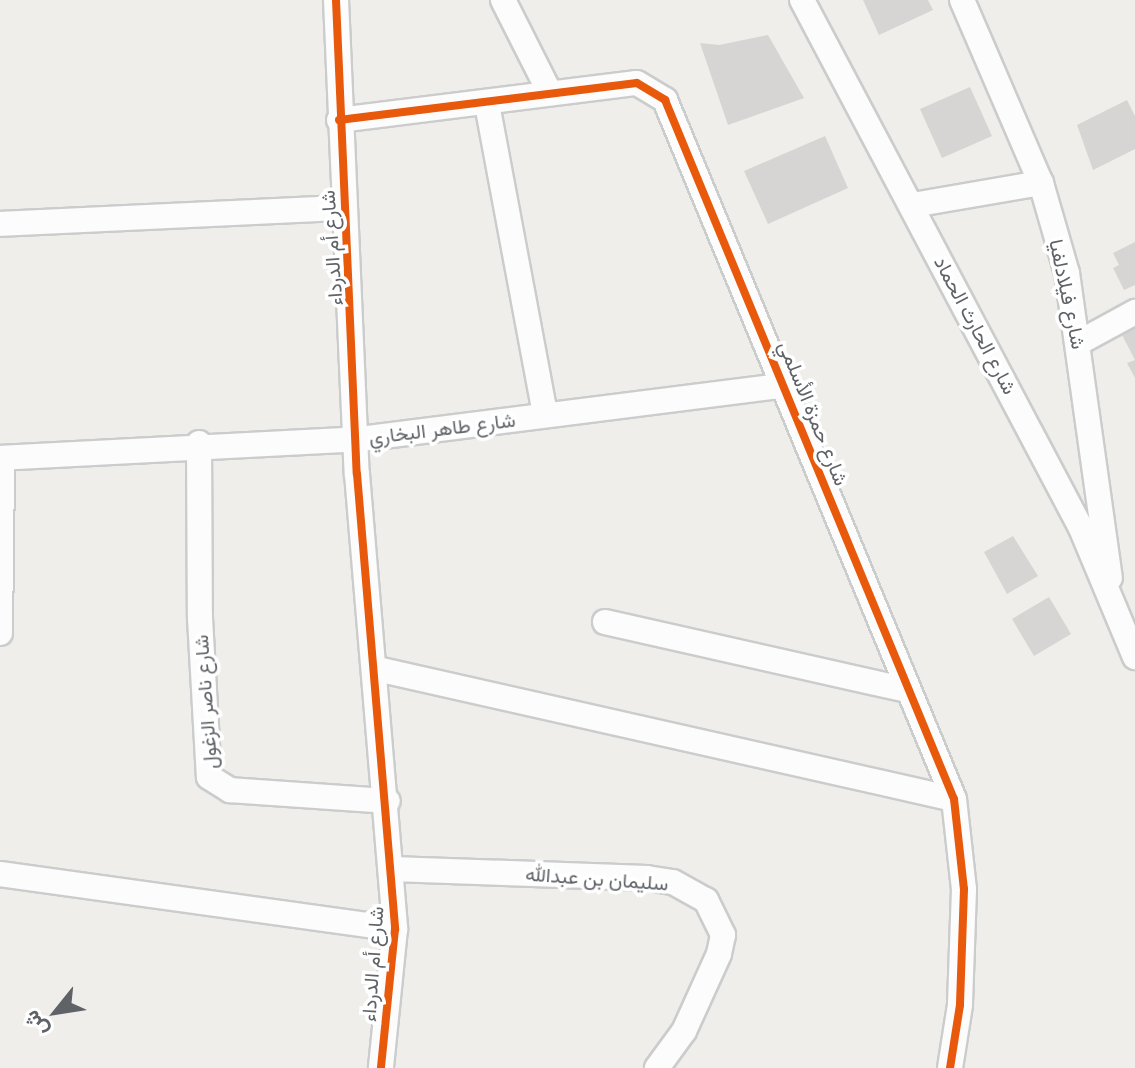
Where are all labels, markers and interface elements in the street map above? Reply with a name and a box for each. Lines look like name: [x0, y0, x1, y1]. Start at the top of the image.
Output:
street label: شارع أم الدرداء: [315, 189, 347, 307]
street label: شارع فيلادلفيا: [1045, 237, 1091, 351]
street label: شارع الحارث الحماد: [930, 252, 1022, 398]
street label: شارع حمزة الأسلمي: [774, 337, 854, 489]
street label: شارع طاهر البخاري: [367, 407, 517, 449]
street label: شارع ناصر الزغول: [188, 634, 222, 770]
street label: سليمان بن عبدالله: [525, 861, 669, 895]
street label: شارع أم الدرداء: [356, 905, 388, 1023]
north arrow: [16, 972, 96, 1052]
text: ش: [16, 1006, 53, 1042]

